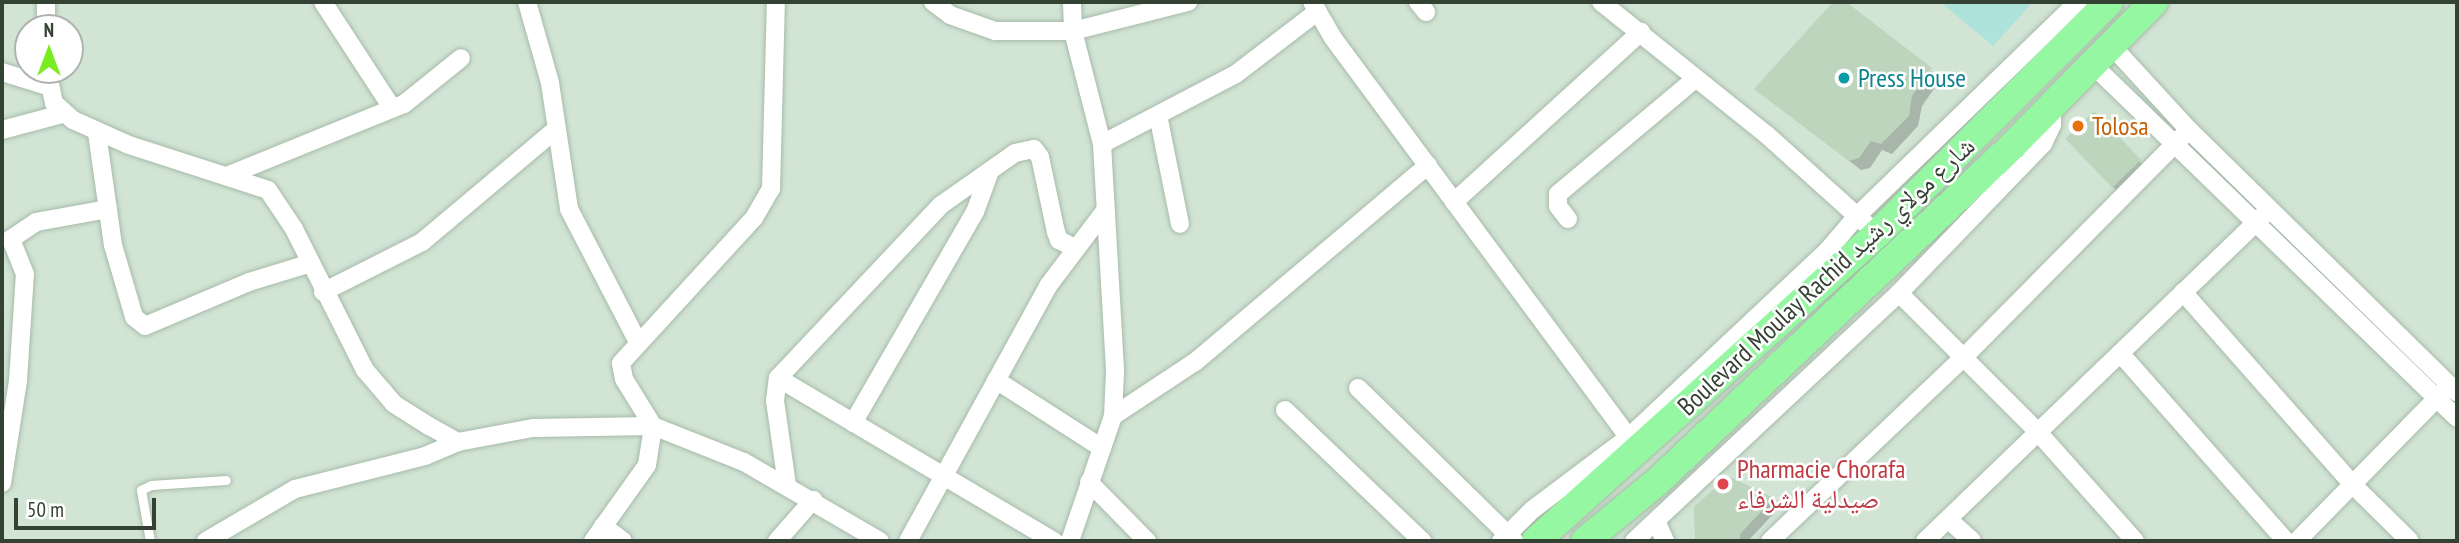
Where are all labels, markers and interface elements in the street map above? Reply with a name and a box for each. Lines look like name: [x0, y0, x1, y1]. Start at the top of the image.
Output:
north arrow: [14, 14, 84, 84]
text: N: [44, 18, 54, 42]
place label: Press House: [1858, 62, 1966, 94]
marker: Press House: [1836, 70, 1852, 86]
place label: Tolosa: [2092, 110, 2149, 142]
marker: Tolosa: [2070, 118, 2086, 134]
street label: Boulevard Moulay Rachid شارع مولاي رشيد: [1671, 130, 1981, 422]
place label: Pharmacie Chorafa صيدلية الشرفاء: [1737, 453, 1905, 514]
marker: Pharmacie Chorafa صيدلية الشرفاء: [1715, 476, 1731, 492]
scale bar: [18, 484, 159, 528]
text: 50 m: [27, 496, 64, 523]

